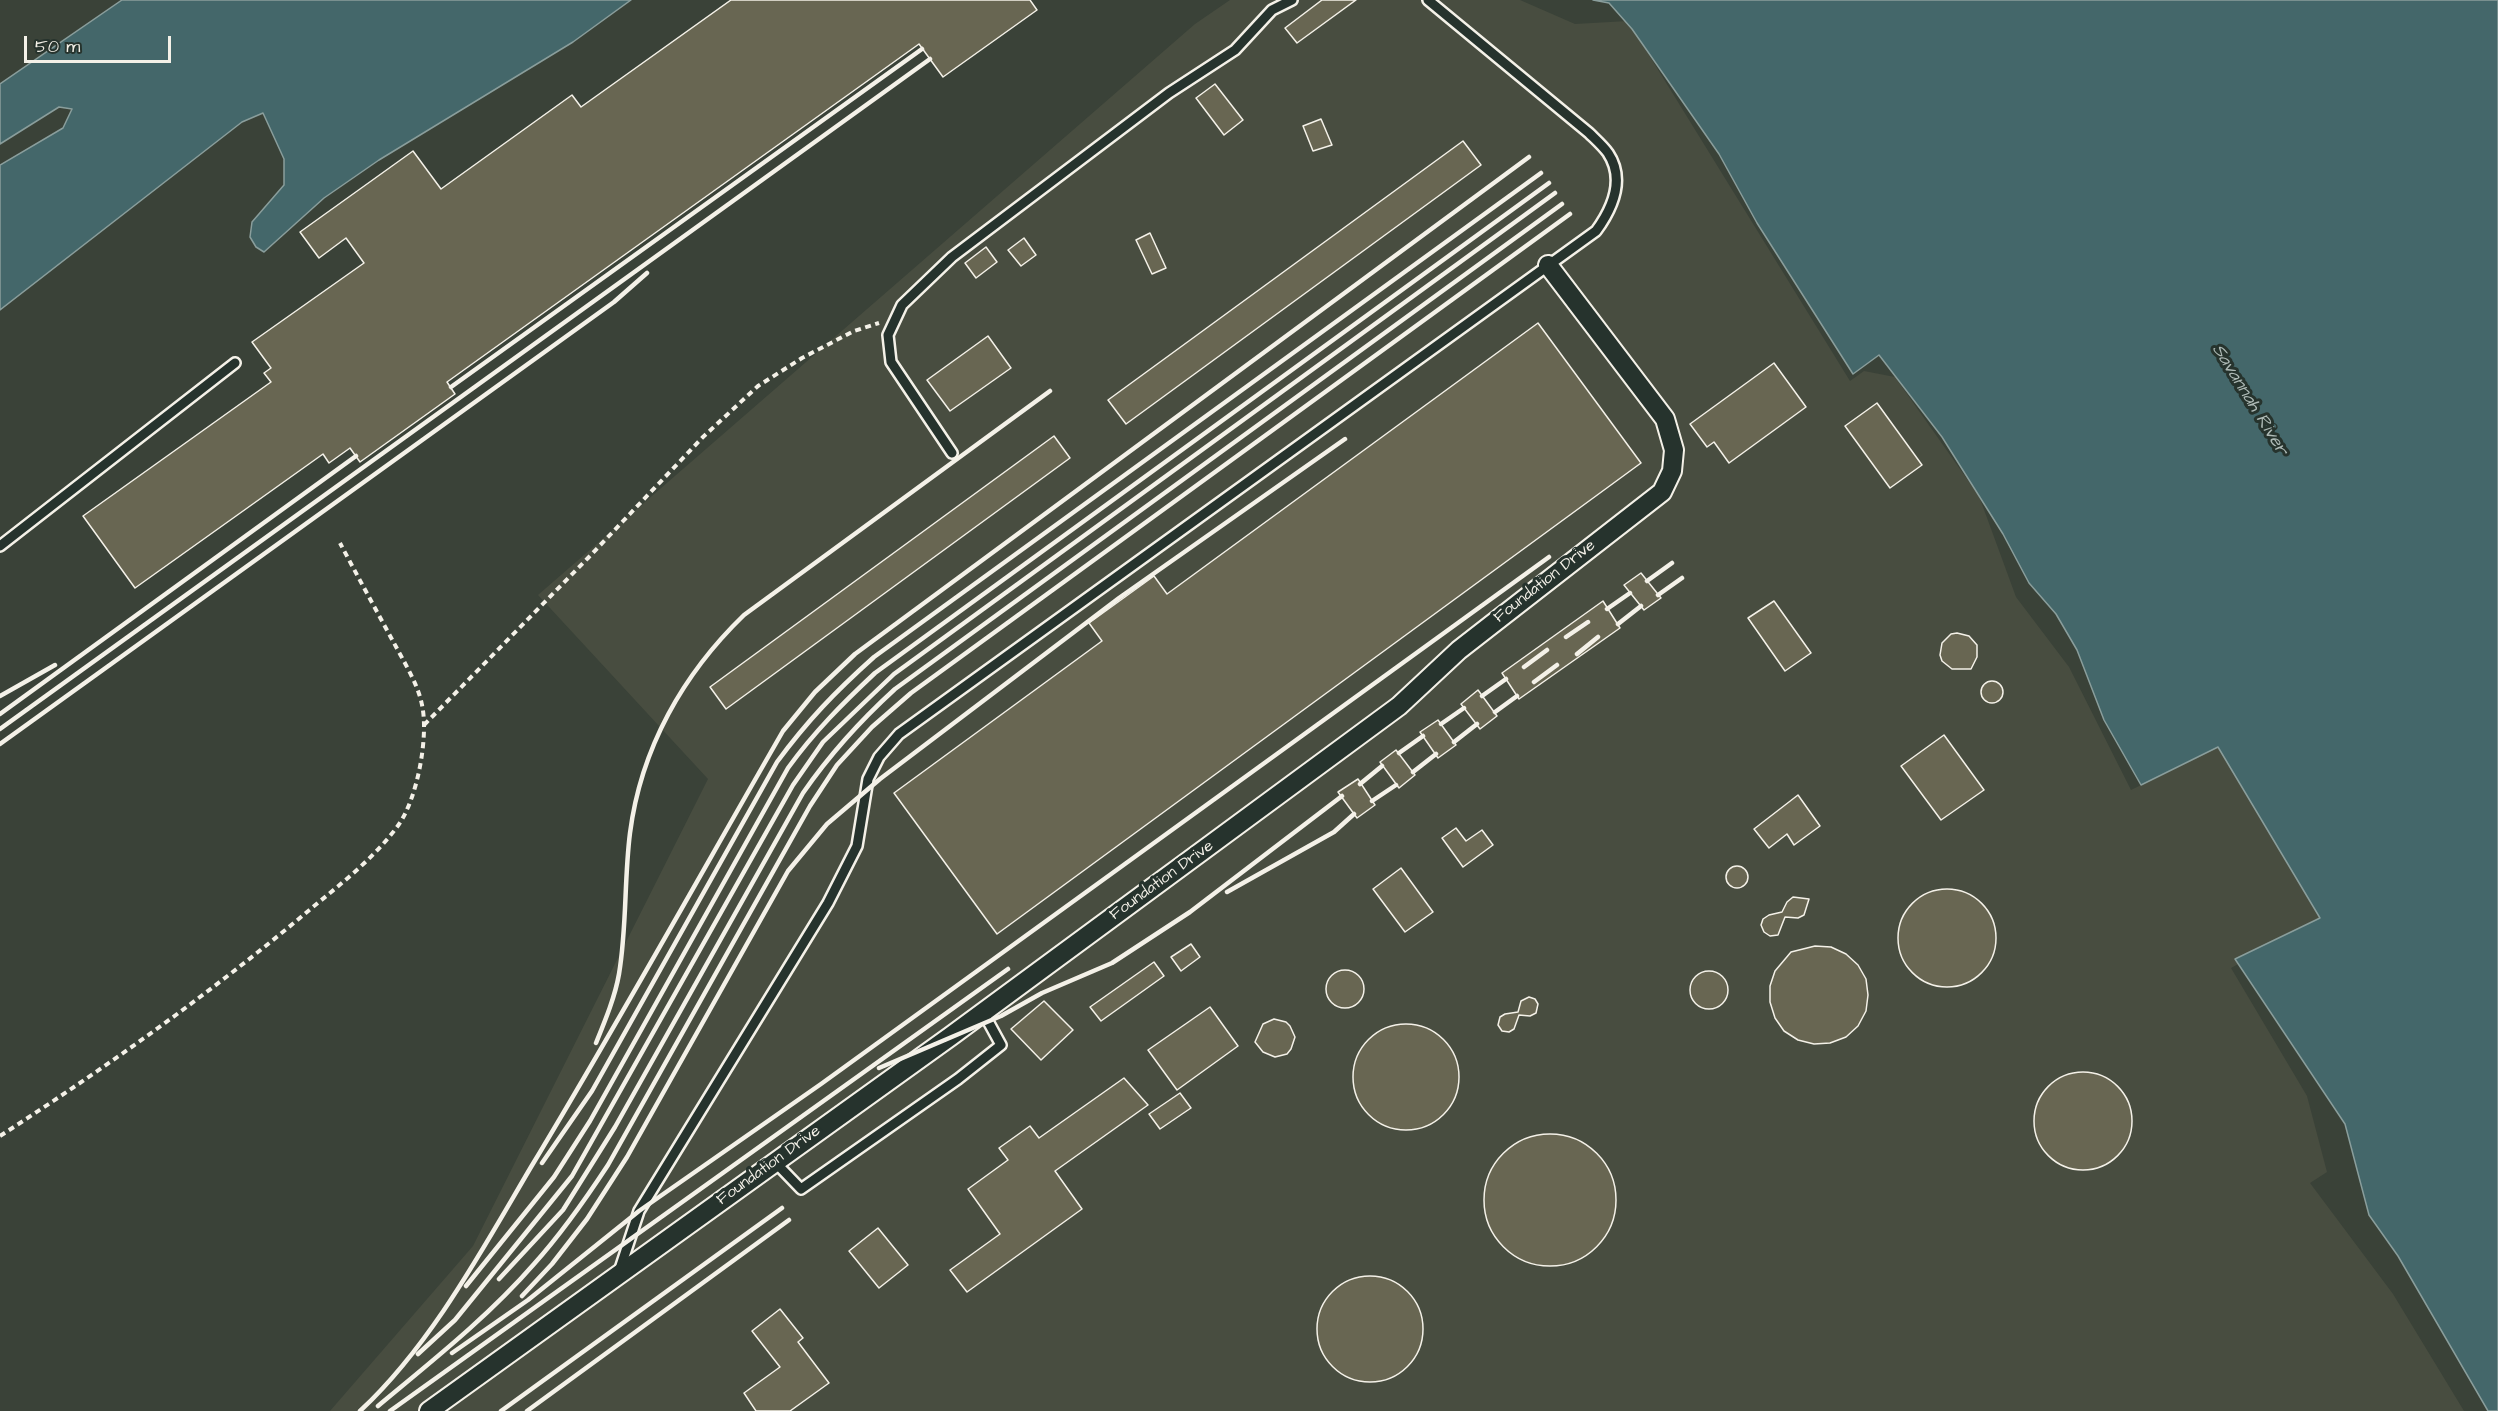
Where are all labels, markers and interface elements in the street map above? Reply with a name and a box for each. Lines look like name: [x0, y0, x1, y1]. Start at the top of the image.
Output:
scale bar: [27, 24, 174, 62]
text: 50 m: [35, 34, 80, 59]
water label: Savannah River: [2206, 340, 2292, 460]
street label: Foundation Drive: [1490, 536, 1600, 628]
street label: Foundation Drive: [1106, 837, 1218, 925]
street label: Foundation Drive: [713, 1122, 825, 1210]

